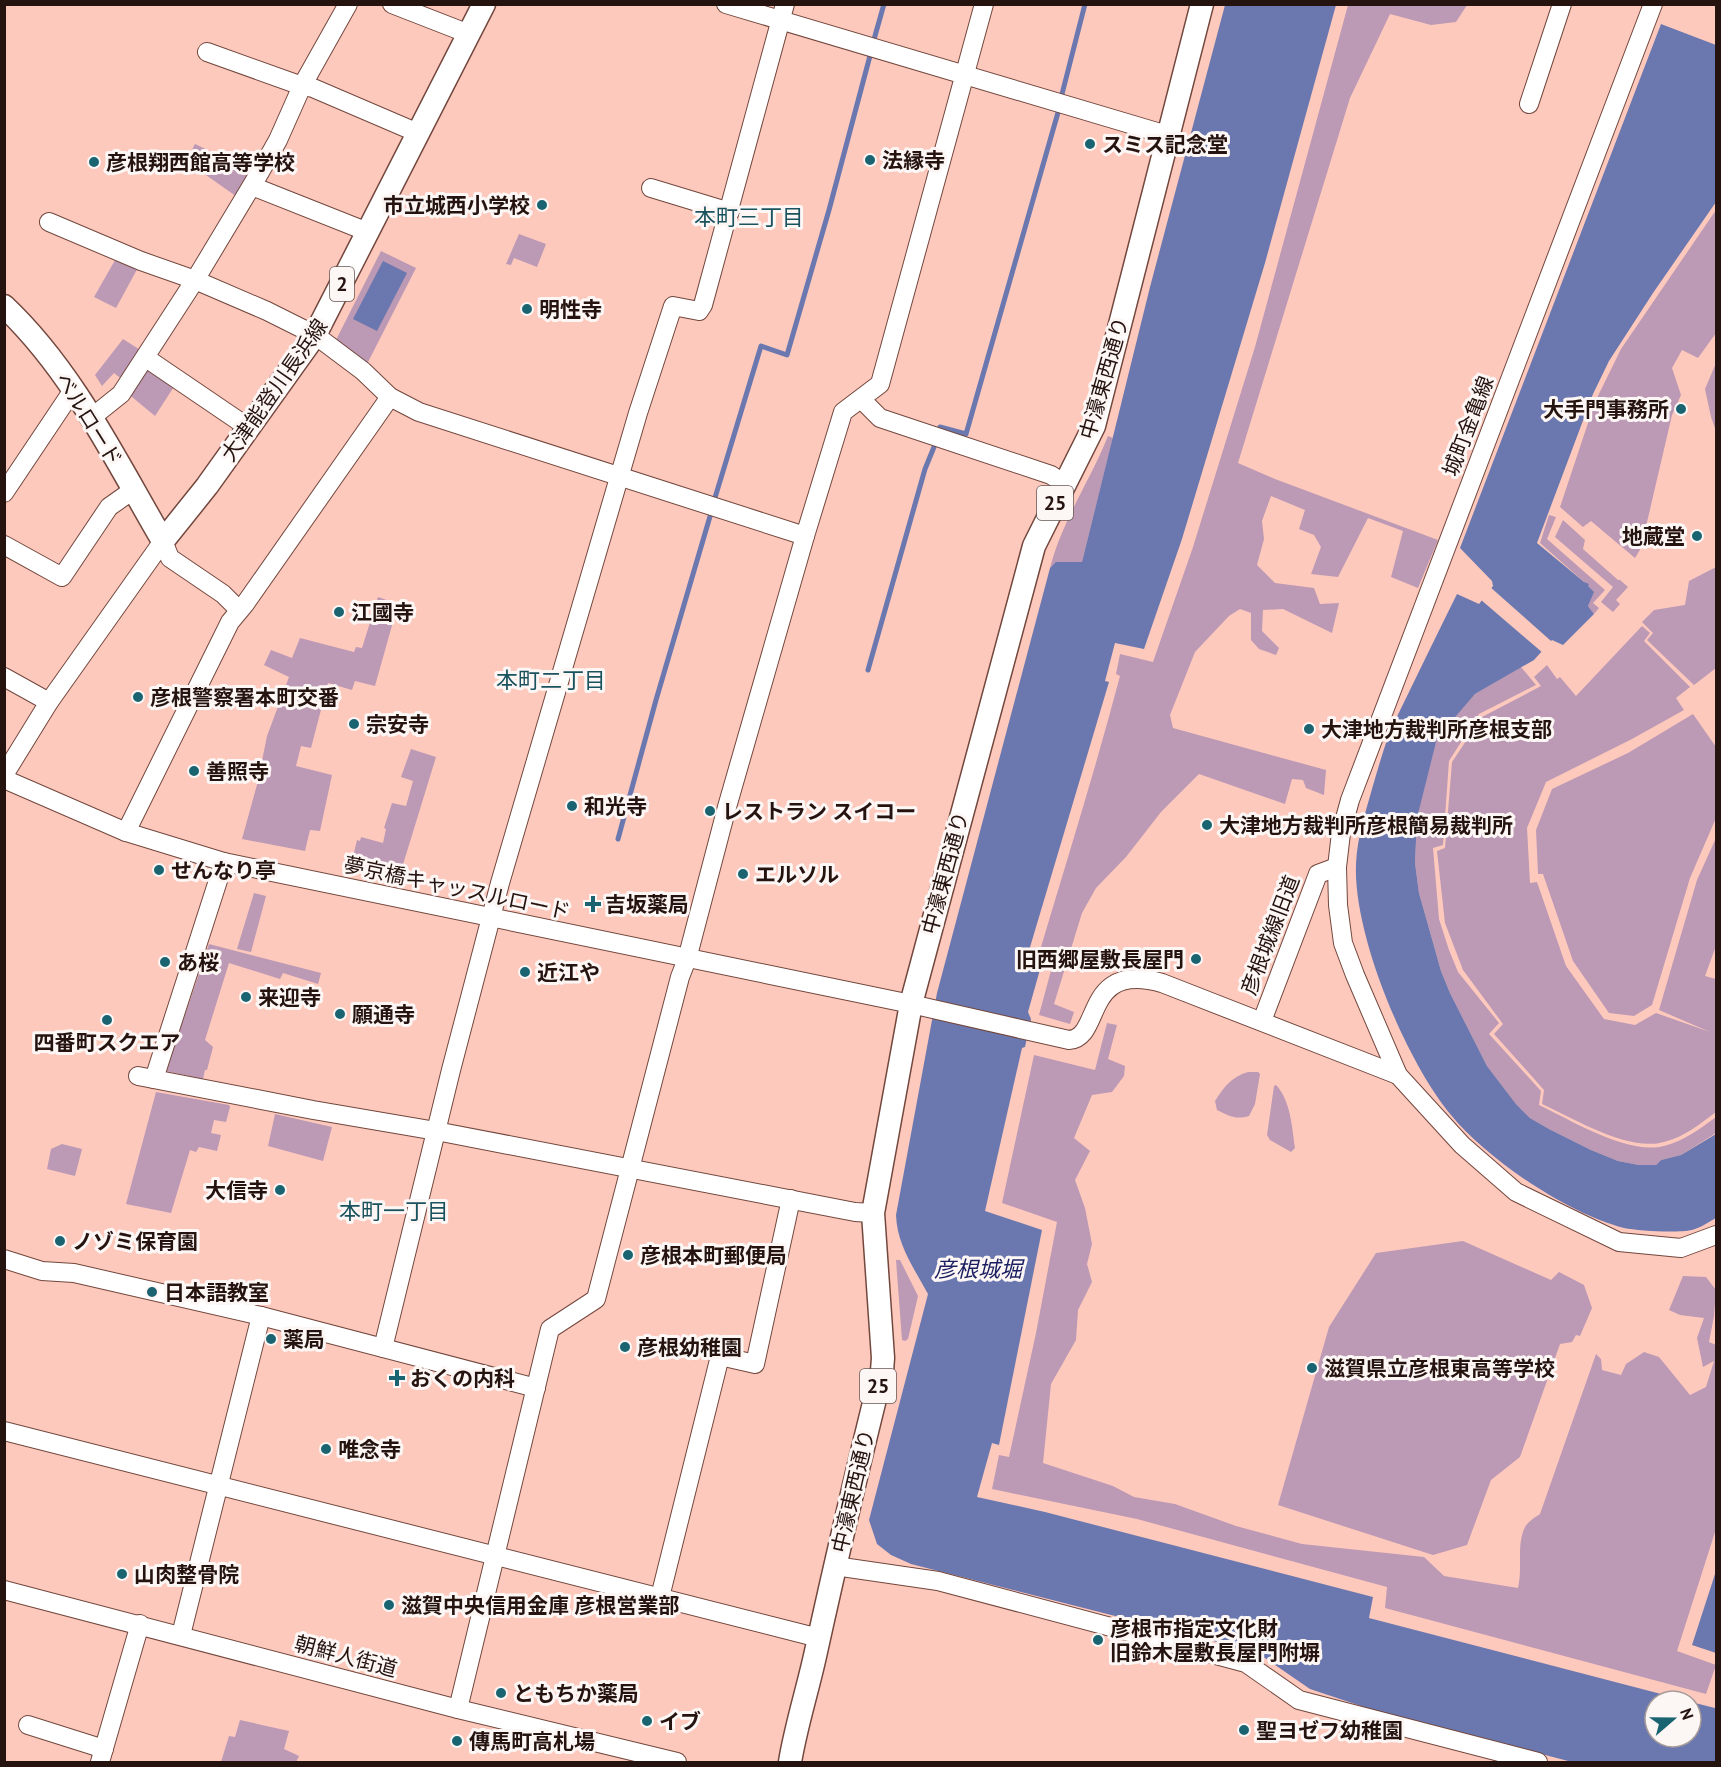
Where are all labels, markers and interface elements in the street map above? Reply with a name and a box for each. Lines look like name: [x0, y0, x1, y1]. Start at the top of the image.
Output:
place label: スミス記念堂: [1102, 131, 1228, 158]
marker: スミス記念堂: [1083, 137, 1097, 151]
place label: 法縁寺: [882, 147, 945, 174]
place label: 彦根翔西館高等学校: [106, 149, 295, 176]
marker: 法縁寺: [863, 153, 877, 167]
marker: 彦根翔西館高等学校: [87, 155, 101, 169]
place label: 市立城西小学校: [383, 192, 530, 219]
marker: 市立城西小学校: [535, 198, 549, 212]
district label: 本町三丁目: [694, 203, 804, 231]
road number: 2: [330, 267, 354, 301]
place label: 明性寺: [539, 296, 602, 323]
marker: 明性寺: [520, 302, 534, 316]
street label: 大津能登川長浜線: [215, 313, 333, 467]
street label: 中濠東西通り: [1074, 314, 1134, 442]
street label: ベルロード: [50, 367, 128, 471]
street label: 城町金亀線: [1437, 372, 1499, 480]
place label: 大手門事務所: [1543, 396, 1669, 423]
marker: 大手門事務所: [1674, 402, 1688, 416]
road number: 25: [1037, 486, 1073, 520]
place label: 地蔵堂: [1622, 523, 1685, 550]
marker: 地蔵堂: [1690, 529, 1704, 543]
place label: 江國寺: [351, 599, 414, 626]
marker: 江國寺: [332, 605, 346, 619]
district label: 本町二丁目: [496, 666, 606, 694]
place label: 彦根警察署本町交番: [150, 684, 339, 711]
marker: 彦根警察署本町交番: [131, 690, 145, 704]
place label: 宗安寺: [366, 711, 429, 738]
place label: 大津地方裁判所彦根支部: [1321, 716, 1552, 743]
marker: 宗安寺: [347, 717, 361, 731]
marker: 大津地方裁判所彦根支部: [1302, 722, 1316, 736]
place label: 善照寺: [206, 758, 269, 785]
marker: 善照寺: [187, 764, 201, 778]
place label: 和光寺: [584, 793, 647, 820]
place label: レストラン スイコー: [722, 798, 916, 825]
marker: 和光寺: [565, 799, 579, 813]
marker: レストラン スイコー: [703, 804, 717, 818]
street label: 中濠東西通り: [916, 809, 974, 937]
place label: 大津地方裁判所彦根簡易裁判所: [1219, 812, 1513, 839]
marker: 大津地方裁判所彦根簡易裁判所: [1200, 818, 1214, 832]
street label: 夢京橋キャッスルロード: [341, 851, 573, 925]
place label: せんなり亭: [171, 857, 276, 884]
place label: エルソル: [755, 861, 839, 888]
marker: せんなり亭: [152, 863, 166, 877]
marker: エルソル: [736, 867, 750, 881]
street label: 彦根城線旧道: [1235, 871, 1305, 999]
place label: 吉坂薬局: [605, 891, 689, 918]
marker: 吉坂薬局: [586, 897, 600, 911]
place label: 旧西郷屋敷長屋門: [1016, 946, 1184, 973]
place label: あ桜: [177, 949, 219, 976]
marker: 旧西郷屋敷長屋門: [1189, 952, 1203, 966]
marker: あ桜: [158, 955, 172, 969]
place label: 近江や: [537, 959, 600, 986]
marker: 近江や: [518, 965, 532, 979]
place label: 来迎寺: [258, 984, 321, 1011]
marker: 来迎寺: [239, 990, 253, 1004]
place label: 願通寺: [352, 1001, 415, 1028]
marker: 願通寺: [333, 1007, 347, 1021]
marker: 四番町スクエア: [100, 1013, 114, 1027]
place label: 四番町スクエア: [34, 1029, 181, 1056]
place label: 大信寺: [205, 1177, 268, 1204]
marker: 大信寺: [273, 1183, 287, 1197]
district label: 本町一丁目: [339, 1197, 449, 1225]
place label: ノゾミ保育園: [72, 1228, 198, 1255]
marker: ノゾミ保育園: [53, 1234, 67, 1248]
place label: 彦根本町郵便局: [640, 1242, 787, 1269]
marker: 彦根本町郵便局: [621, 1248, 635, 1262]
water label: 彦根城堀: [934, 1255, 1025, 1283]
place label: 日本語教室: [164, 1279, 269, 1306]
marker: 日本語教室: [145, 1285, 159, 1299]
place label: 薬局: [283, 1326, 325, 1353]
marker: 薬局: [264, 1332, 278, 1346]
place label: 彦根幼稚園: [637, 1334, 742, 1361]
marker: 彦根幼稚園: [618, 1340, 632, 1354]
place label: 滋賀県立彦根東高等学校: [1324, 1355, 1555, 1382]
marker: 滋賀県立彦根東高等学校: [1305, 1361, 1319, 1375]
place label: おくの内科: [410, 1365, 515, 1392]
marker: おくの内科: [388, 1369, 406, 1387]
road number: 25: [860, 1369, 896, 1403]
street label: 中濠東西通り: [826, 1427, 880, 1555]
place label: 唯念寺: [338, 1436, 401, 1463]
marker: 唯念寺: [319, 1442, 333, 1456]
place label: 山肉整骨院: [134, 1561, 239, 1588]
marker: 山肉整骨院: [115, 1567, 129, 1581]
place label: 滋賀中央信用金庫 彦根営業部: [401, 1592, 679, 1619]
marker: 滋賀中央信用金庫 彦根営業部: [382, 1598, 396, 1612]
place label: 彦根市指定文化財 旧鈴木屋敷長屋門附塀: [1110, 1615, 1320, 1666]
street label: 朝鮮人街道: [292, 1629, 400, 1683]
marker: 彦根市指定文化財 旧鈴木屋敷長屋門附塀: [1091, 1633, 1105, 1647]
place label: ともちか薬局: [513, 1680, 639, 1707]
marker: ともちか薬局: [494, 1686, 508, 1700]
north arrow: [1643, 1689, 1703, 1749]
text: N: [1676, 1706, 1698, 1722]
place label: イブ: [659, 1708, 701, 1735]
marker: イブ: [640, 1714, 654, 1728]
place label: 聖ヨゼフ幼稚園: [1256, 1717, 1403, 1744]
marker: 聖ヨゼフ幼稚園: [1237, 1723, 1251, 1737]
place label: 傳馬町高札場: [469, 1728, 595, 1755]
marker: 傳馬町高札場: [450, 1734, 464, 1748]

